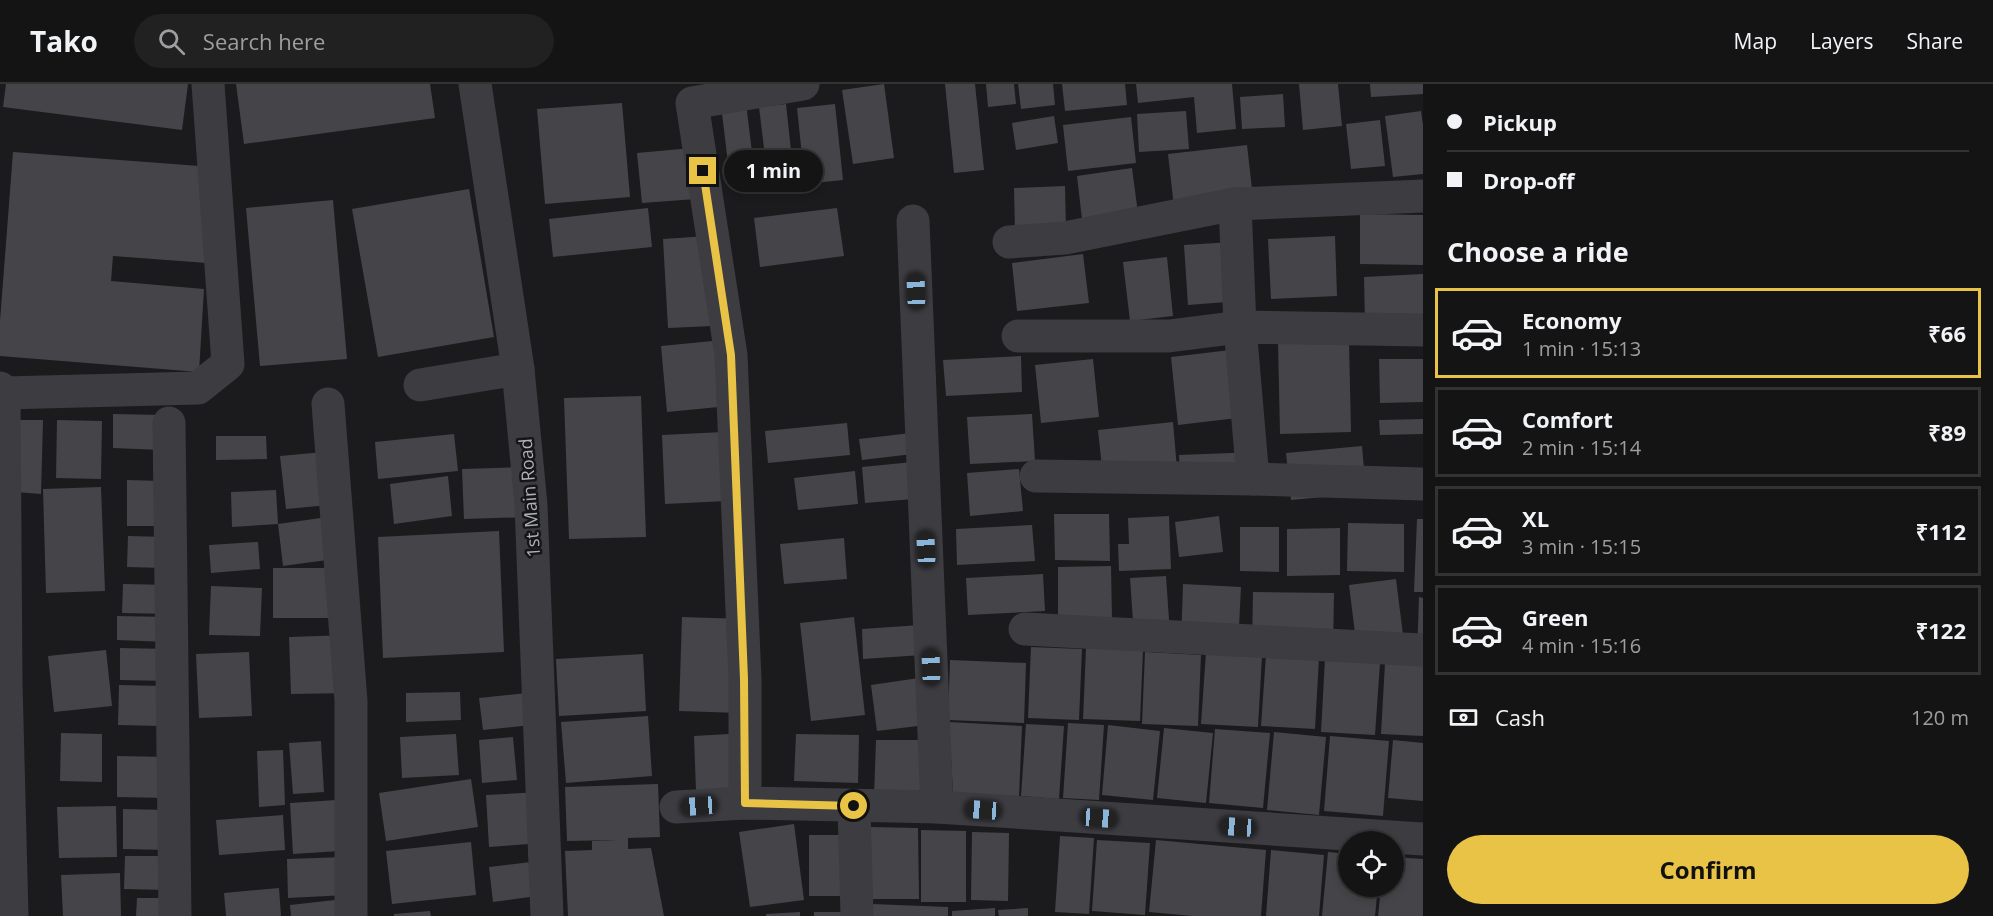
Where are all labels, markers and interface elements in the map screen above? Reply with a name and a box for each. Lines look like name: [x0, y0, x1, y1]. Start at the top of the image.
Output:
search box: [134, 14, 554, 68]
text: Tako: [30, 22, 98, 60]
icon: search: [155, 25, 188, 58]
text: Search here: [203, 26, 325, 56]
text: Map: [1734, 27, 1777, 55]
text: Layers: [1810, 27, 1874, 55]
text: Share: [1907, 27, 1963, 55]
text: Pickup: [1483, 107, 1557, 137]
callout: 1 min: [724, 150, 823, 192]
route end: [689, 157, 716, 184]
text: 1 min: [746, 157, 801, 184]
text: Drop-off: [1483, 165, 1575, 195]
text: Choose a ride: [1447, 233, 1629, 270]
car: [906, 273, 926, 309]
text: Economy: [1522, 305, 1621, 335]
icon: car: [1450, 306, 1504, 360]
text: ₹66: [1928, 318, 1966, 348]
text: 1 min · 15:13: [1522, 335, 1641, 362]
text: Comfort: [1522, 404, 1613, 434]
icon: car: [1450, 405, 1504, 459]
text: ₹89: [1928, 417, 1966, 447]
text: 2 min · 15:14: [1522, 434, 1641, 461]
street label: 1st Main Road: [513, 438, 545, 558]
text: XL: [1522, 503, 1549, 533]
icon: car: [1450, 504, 1504, 558]
text: ₹112: [1916, 516, 1966, 546]
car: [916, 531, 936, 567]
text: 3 min · 15:15: [1522, 533, 1641, 560]
text: Green: [1522, 602, 1588, 632]
icon: car: [1450, 603, 1504, 657]
text: ₹122: [1916, 615, 1966, 645]
text: 4 min · 15:16: [1522, 632, 1641, 659]
car: [921, 649, 941, 685]
icon: cash: [1447, 701, 1480, 734]
text: Cash: [1495, 702, 1545, 732]
text: 120 m: [1911, 704, 1969, 731]
route start: [840, 792, 867, 819]
car: [680, 796, 718, 816]
car: [964, 800, 1002, 820]
car: [1080, 808, 1118, 828]
car: [1219, 817, 1257, 837]
map controls: [1338, 831, 1404, 897]
button: locate: [1338, 831, 1404, 897]
button: Confirm: [1447, 835, 1969, 904]

